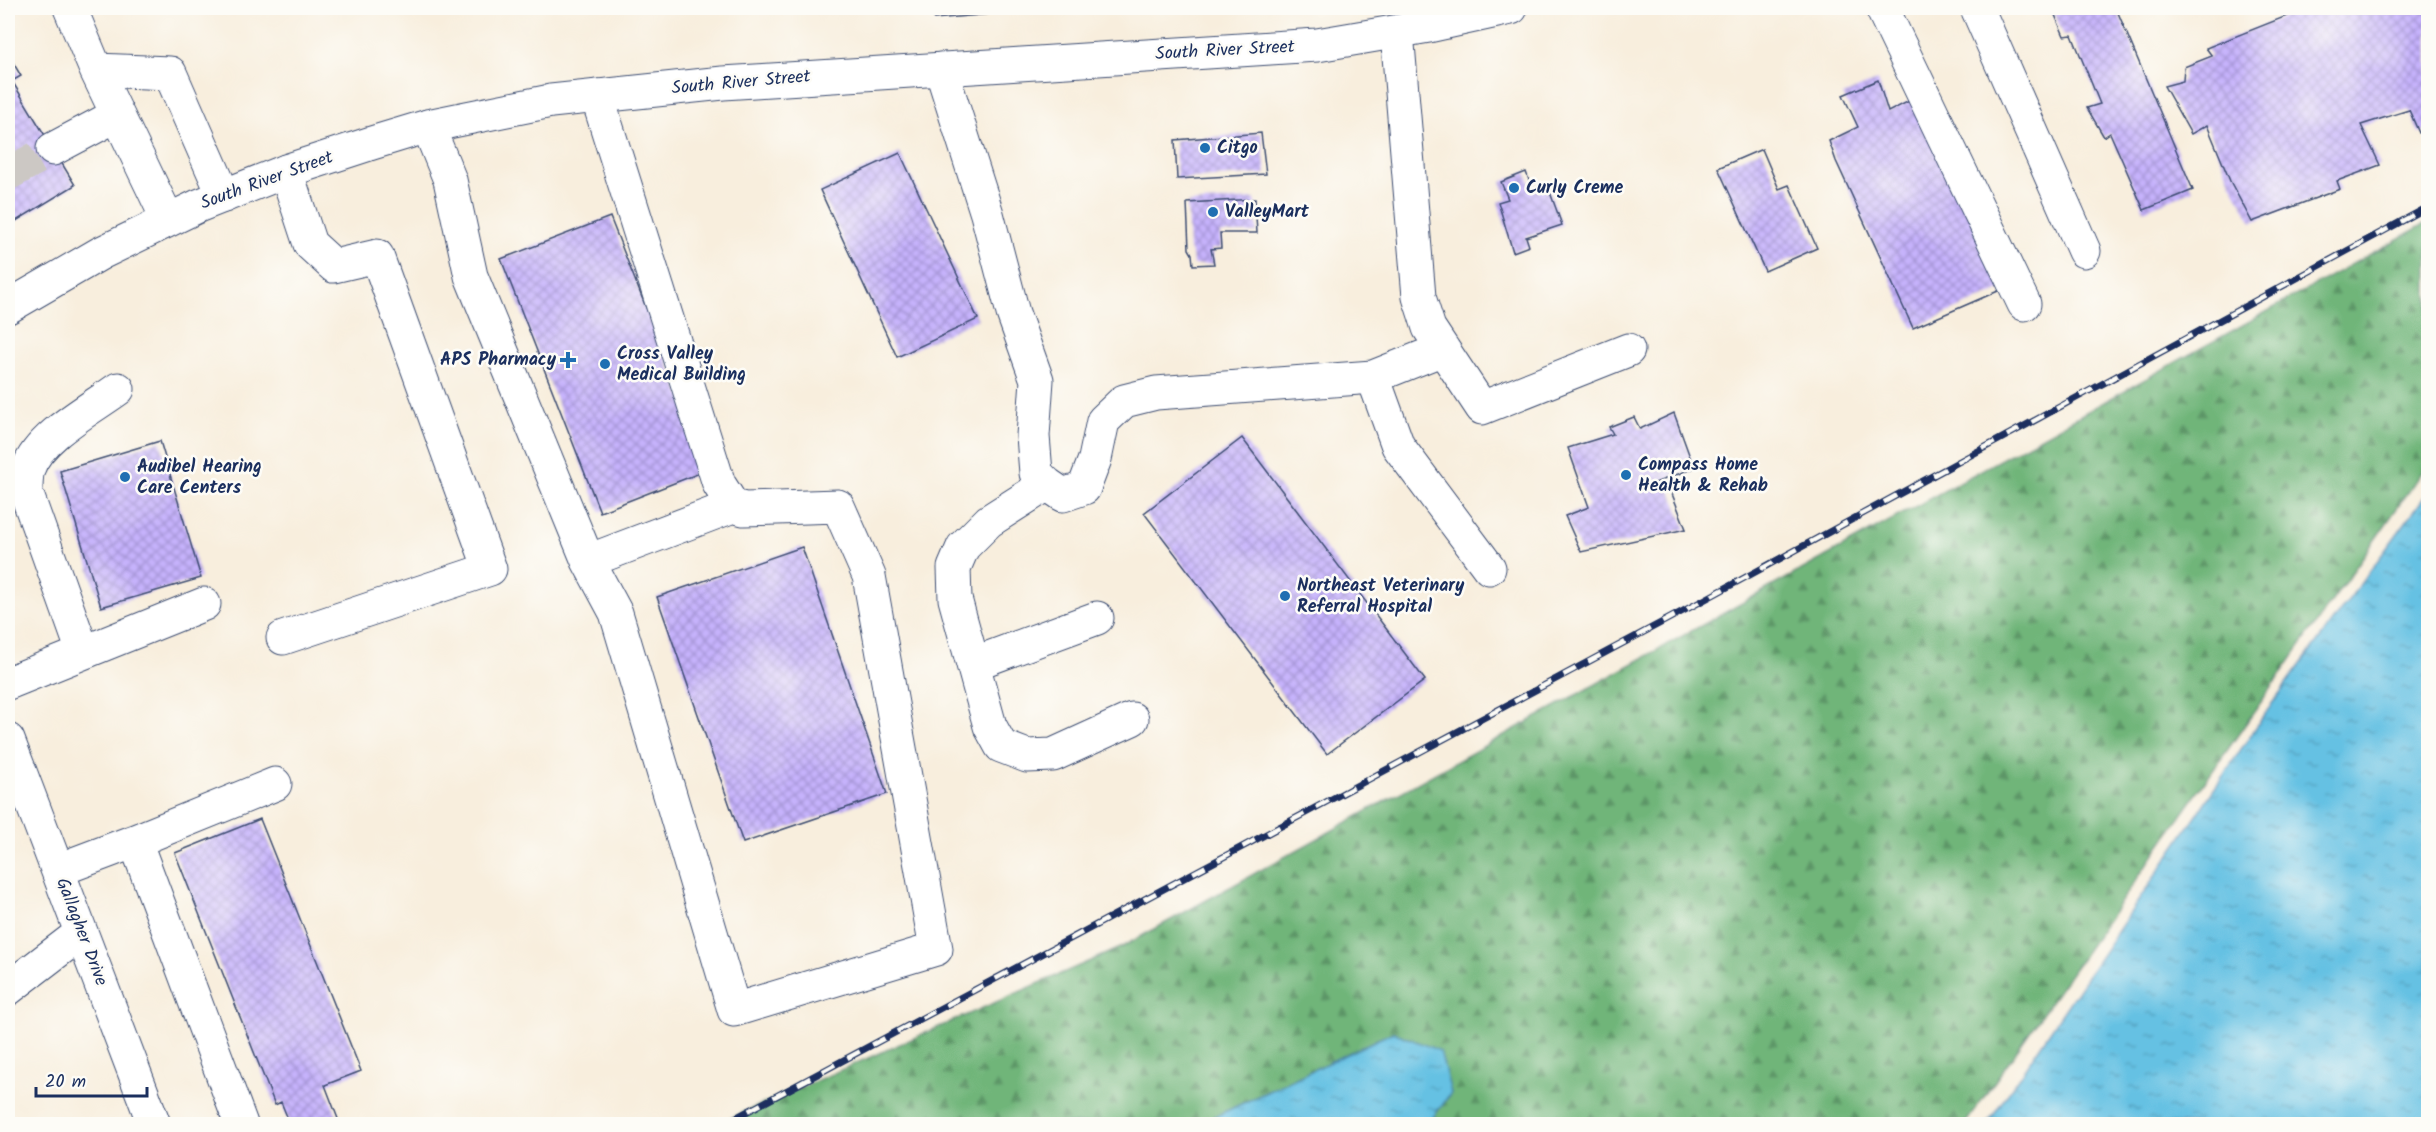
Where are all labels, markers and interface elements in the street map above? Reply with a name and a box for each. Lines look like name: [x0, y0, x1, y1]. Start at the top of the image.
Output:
street label: South River Street: [1155, 33, 1296, 69]
street label: South River Street: [670, 62, 813, 104]
place label: Citgo: [1217, 134, 1258, 163]
marker: Citgo: [1198, 141, 1212, 155]
street label: South River Street: [196, 143, 338, 218]
place label: Curly Creme: [1526, 174, 1624, 203]
marker: Curly Creme: [1507, 181, 1521, 195]
place label: ValleyMart: [1225, 198, 1310, 227]
marker: ValleyMart: [1206, 205, 1220, 219]
place label: Cross Valley Medical Building: [617, 340, 746, 390]
place label: APS Pharmacy: [440, 346, 557, 375]
marker: APS Pharmacy: [561, 353, 575, 367]
marker: Cross Valley Medical Building: [598, 357, 612, 371]
place label: Compass Home Health & Rehab: [1638, 451, 1768, 501]
place label: Audibel Hearing Care Centers: [137, 453, 262, 503]
marker: Compass Home Health & Rehab: [1619, 468, 1633, 482]
marker: Audibel Hearing Care Centers: [118, 470, 132, 484]
place label: Northeast Veterinary Referral Hospital: [1297, 572, 1465, 622]
marker: Northeast Veterinary Referral Hospital: [1278, 589, 1292, 603]
street label: Gallagher Drive: [47, 874, 115, 990]
scale bar: [36, 1060, 147, 1098]
text: 20 m: [45, 1068, 86, 1097]

